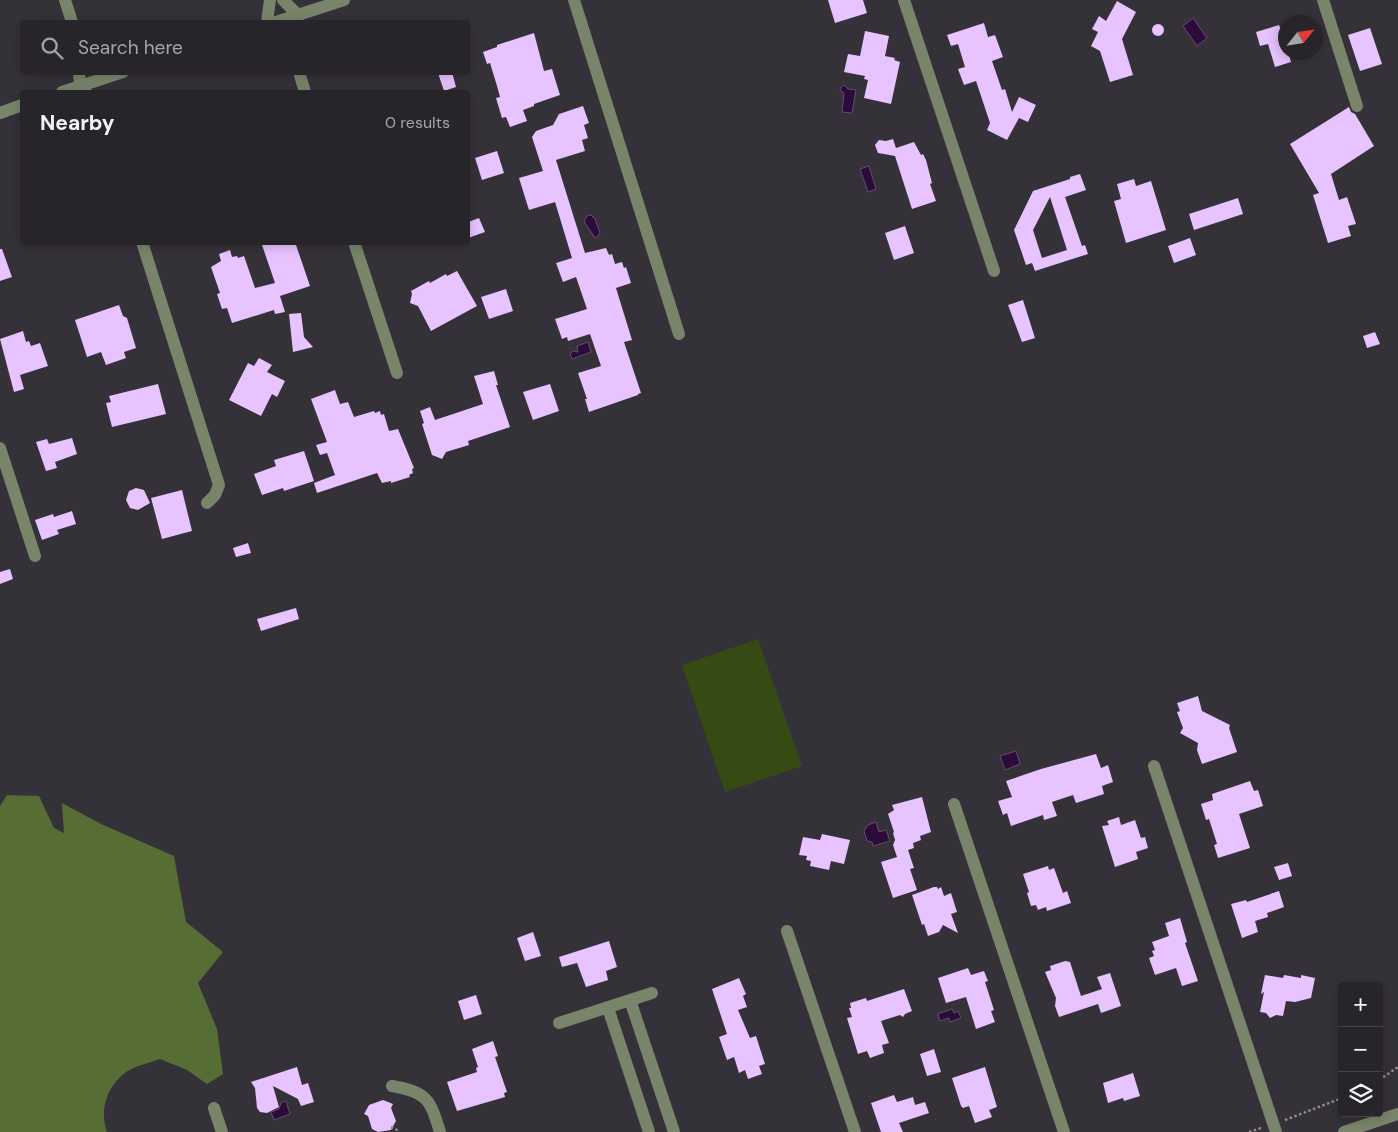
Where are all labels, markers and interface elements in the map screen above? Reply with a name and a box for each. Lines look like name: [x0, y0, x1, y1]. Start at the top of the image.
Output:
north arrow: [1278, 15, 1323, 60]
search box: [20, 20, 470, 75]
icon: search: [38, 34, 66, 62]
text: Search here: [78, 35, 183, 60]
text: Nearby: [40, 109, 114, 137]
text: 0 results: [385, 112, 450, 133]
map controls: [1338, 982, 1383, 1117]
button: +: [1338, 982, 1383, 1027]
button: −: [1338, 1027, 1383, 1072]
button: layers: [1338, 1072, 1383, 1117]

